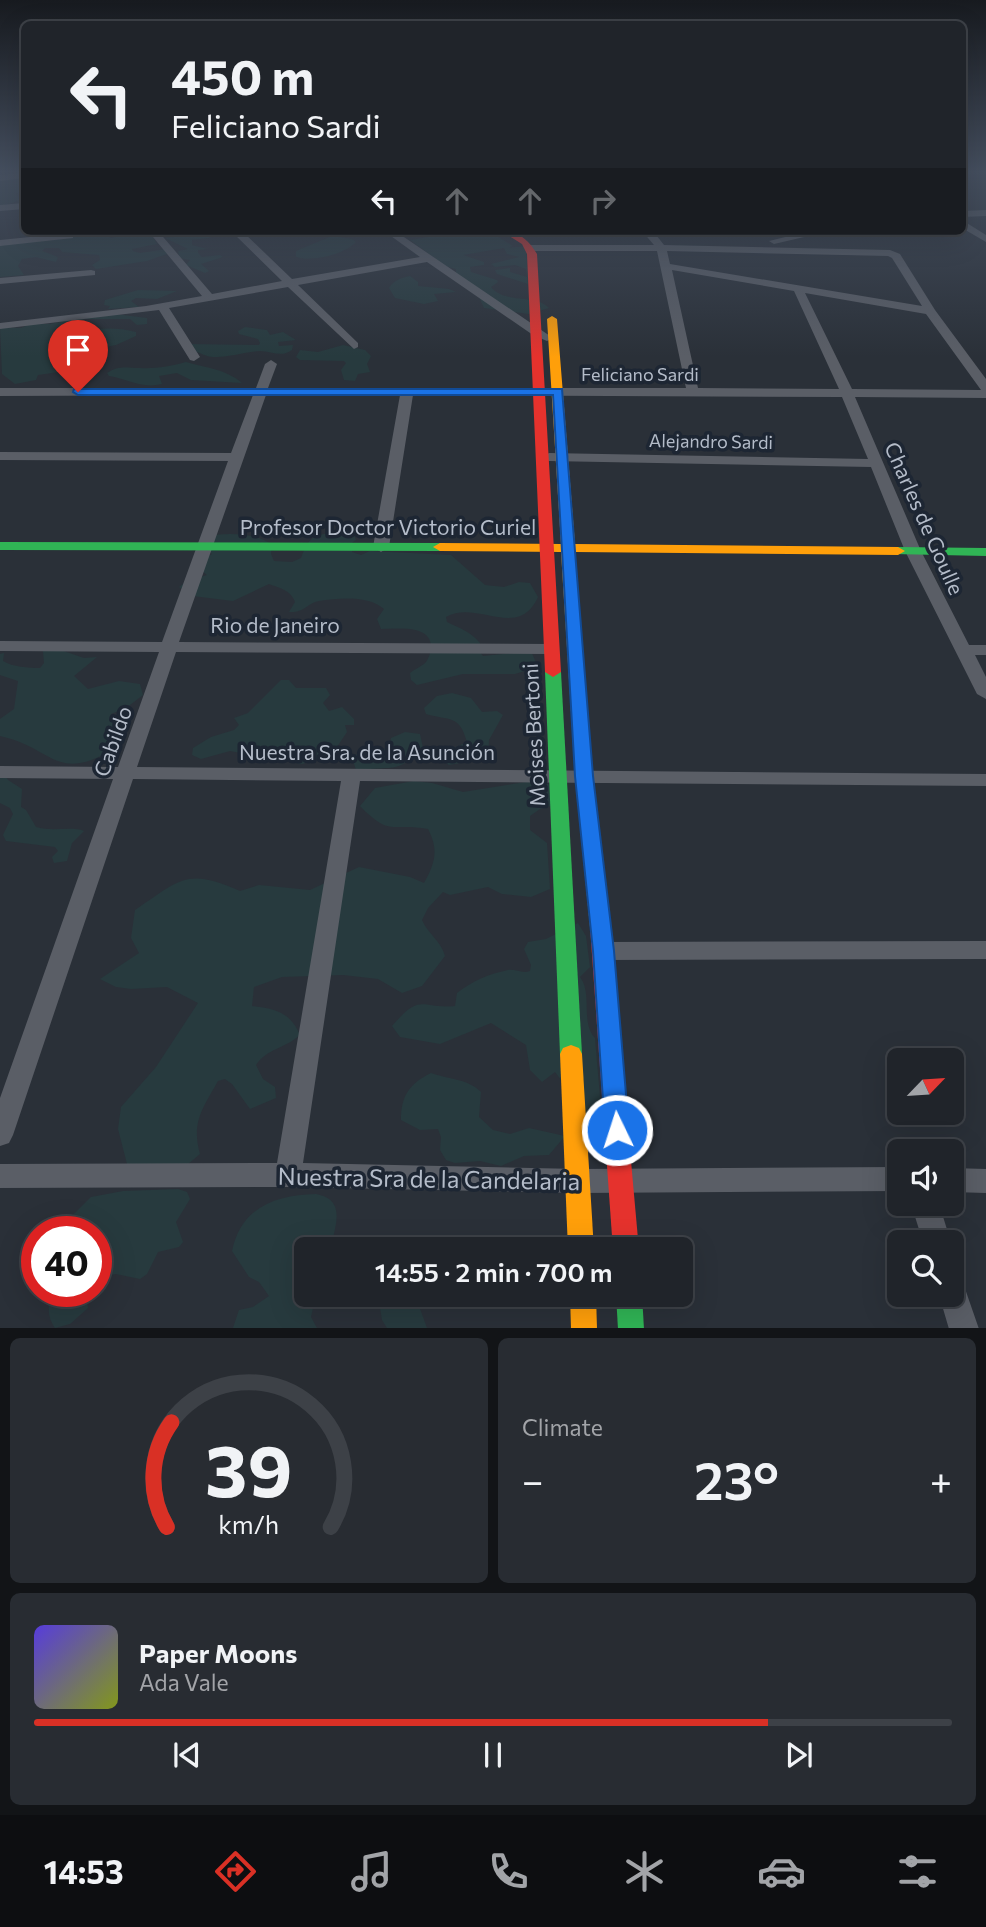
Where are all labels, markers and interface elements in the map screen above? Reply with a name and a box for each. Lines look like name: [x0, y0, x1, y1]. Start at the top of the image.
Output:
text: 450 m: [171, 45, 314, 105]
icon: left: [56, 49, 147, 140]
text: Feliciano Sardi: [171, 105, 381, 145]
icon: left: [365, 182, 403, 220]
icon: ahead: [438, 182, 476, 220]
icon: ahead: [511, 182, 549, 220]
icon: right: [584, 182, 622, 220]
pin: [48, 320, 108, 392]
icon: arrive: [59, 331, 97, 369]
street label: Feliciano Sardi: [581, 363, 699, 385]
street label: Alejandro Sardi: [649, 429, 773, 453]
street label: Charles de Goulle: [880, 438, 970, 598]
street label: Profesor Doctor Victorio Curiel: [240, 514, 536, 539]
street label: Rio de Janeiro: [210, 612, 340, 637]
street label: Moises Bertoni: [517, 663, 549, 807]
street label: Cabildo: [88, 702, 136, 780]
street label: Nuestra Sra. de la Asunción: [239, 739, 495, 764]
north arrow: [887, 1048, 964, 1125]
map controls: [887, 1048, 964, 1307]
position arrow: [580, 1093, 654, 1167]
button: sound: [887, 1139, 964, 1216]
street label: Nuestra Sra de la Candelaria: [278, 1161, 580, 1195]
speed limit sign: 40: [21, 1216, 112, 1307]
button: search: [887, 1230, 964, 1307]
text: 14:55 · 2 min · 700 m: [375, 1256, 612, 1287]
text: Climate: [522, 1413, 603, 1441]
text: 39: [205, 1423, 293, 1512]
text: 23°: [694, 1447, 779, 1511]
text: −: [522, 1456, 544, 1503]
text: +: [930, 1456, 952, 1503]
text: km/h: [219, 1508, 279, 1538]
text: Paper Moons: [139, 1637, 297, 1668]
text: Ada Vale: [139, 1668, 229, 1696]
icon: previous: [168, 1736, 206, 1774]
icon: pause: [474, 1736, 512, 1774]
icon: next: [780, 1736, 818, 1774]
icon: directions: [211, 1847, 260, 1896]
icon: music: [347, 1847, 396, 1896]
icon: phone: [484, 1847, 533, 1896]
icon: climate: [620, 1847, 669, 1896]
icon: car: [757, 1847, 806, 1896]
icon: filters: [893, 1847, 942, 1896]
text: 14:53: [44, 1851, 124, 1891]

